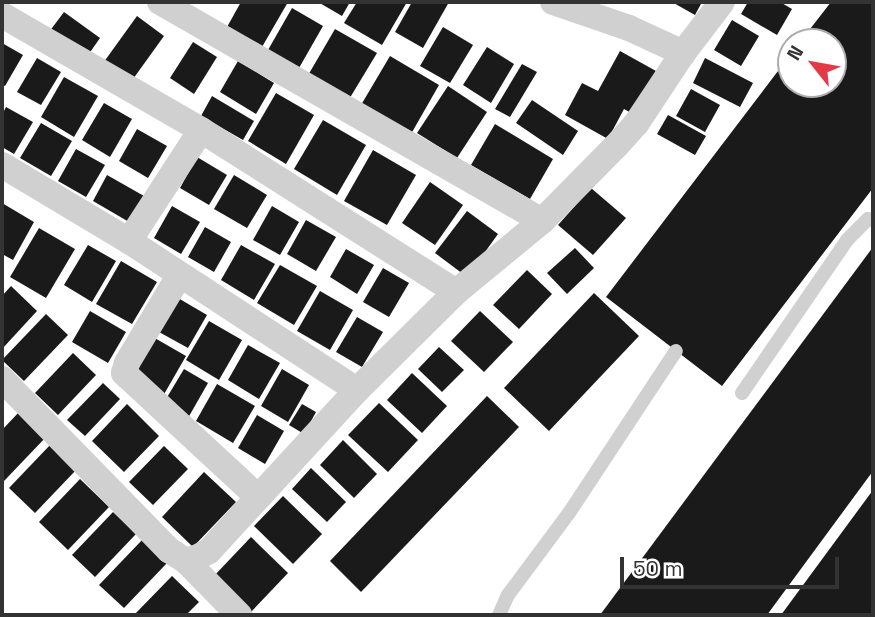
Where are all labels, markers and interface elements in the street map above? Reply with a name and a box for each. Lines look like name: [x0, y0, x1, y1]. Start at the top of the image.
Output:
north arrow: [777, 28, 847, 98]
text: N: [781, 41, 809, 65]
scale bar: [623, 544, 842, 588]
text: 50 m: [633, 555, 683, 582]

